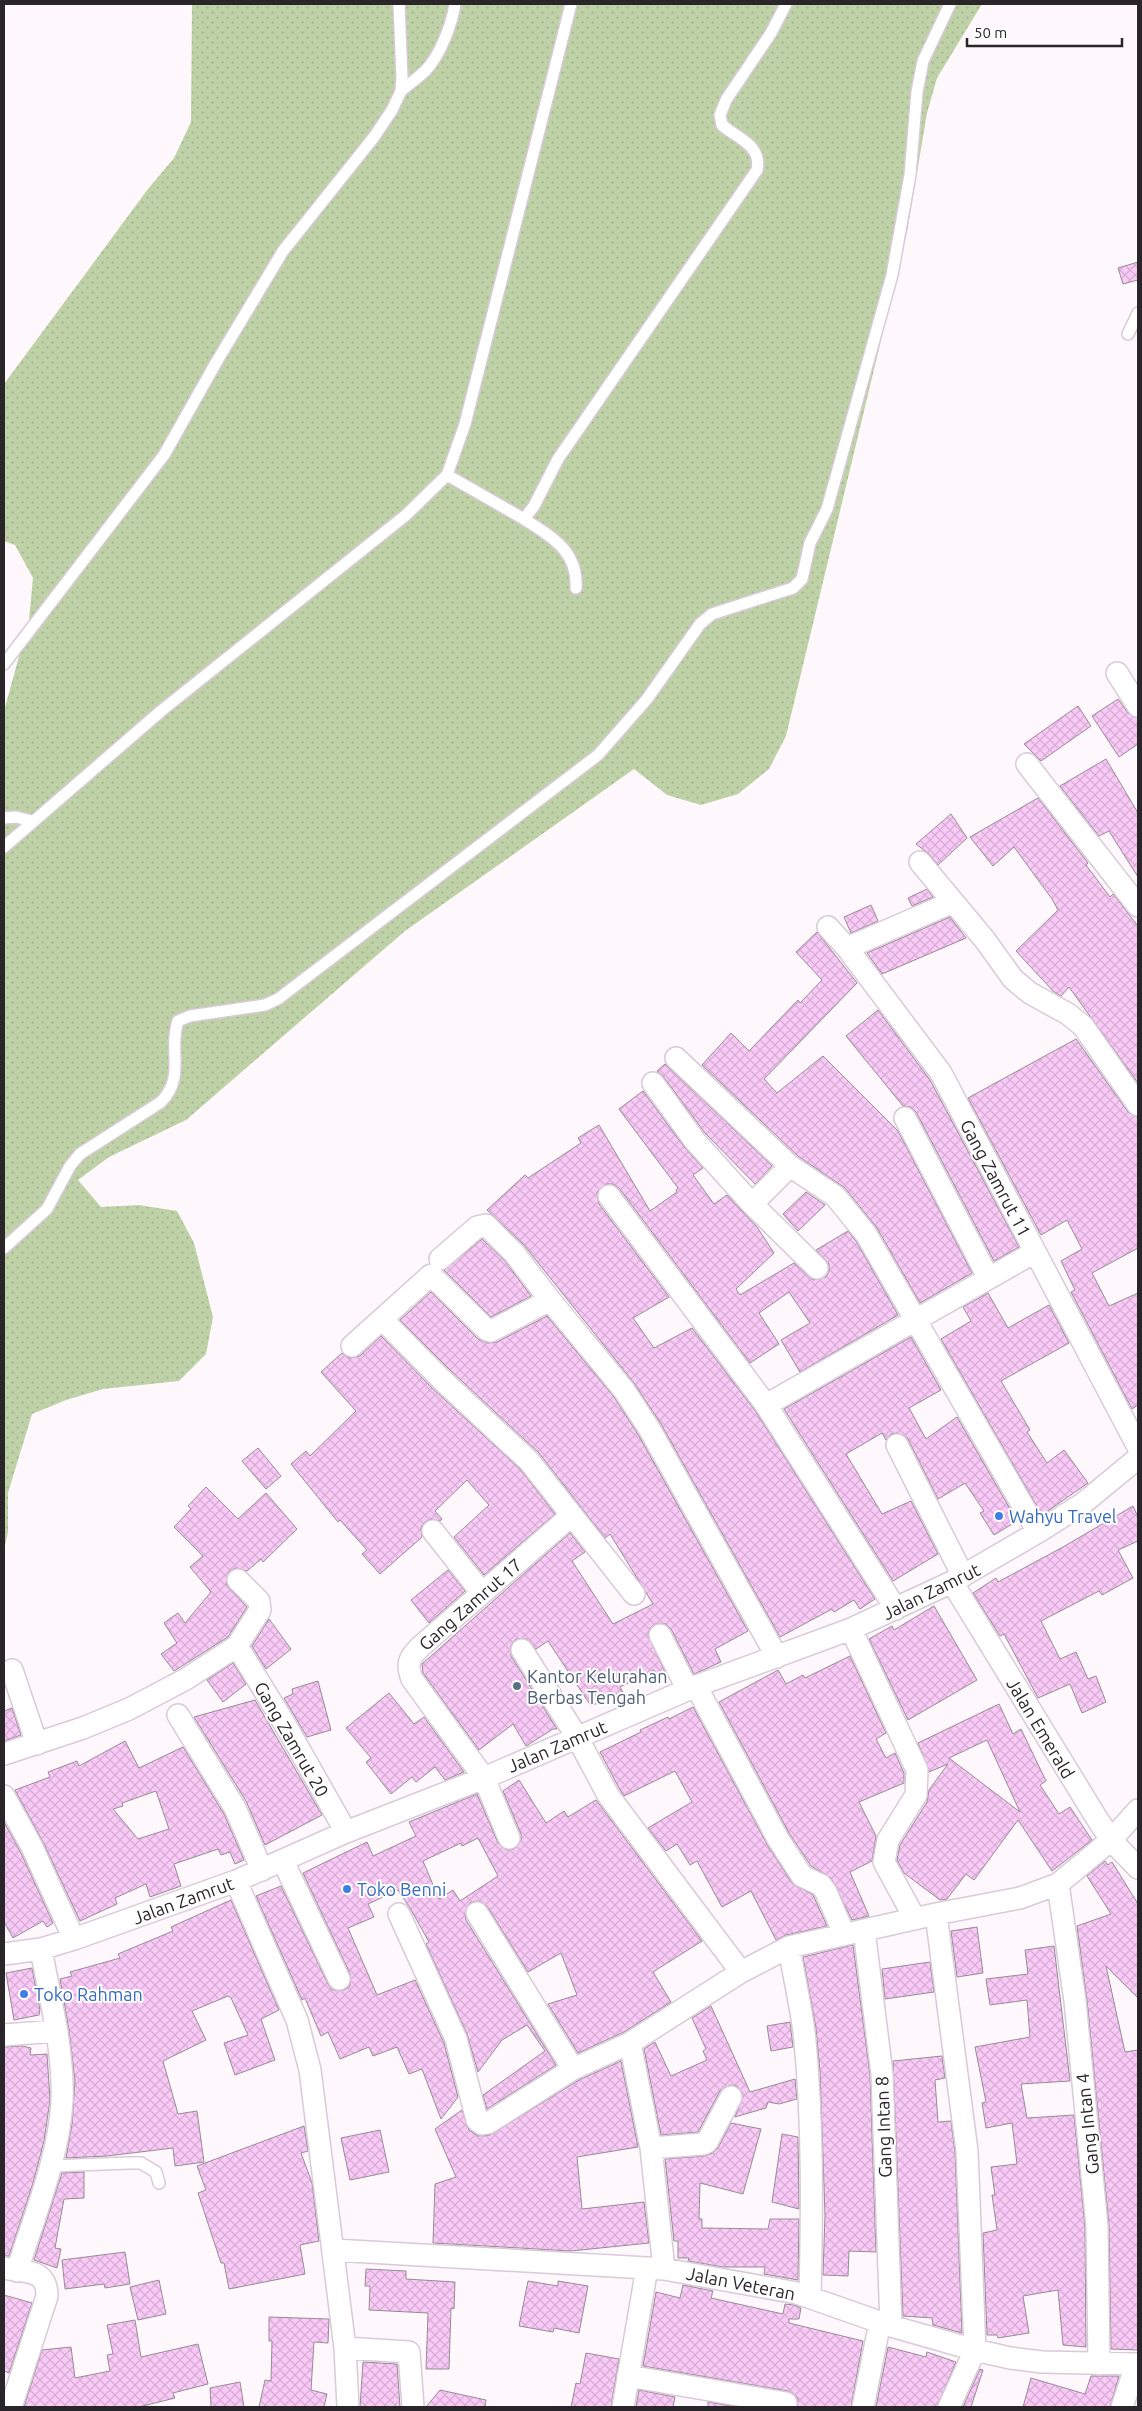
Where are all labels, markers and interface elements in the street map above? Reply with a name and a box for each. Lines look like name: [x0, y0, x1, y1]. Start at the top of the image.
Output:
scale bar: [967, 15, 1122, 47]
text: 50 m: [974, 24, 1007, 41]
street label: Gang Zamrut 11: [957, 1116, 1035, 1240]
place label: Wahyu Travel: [1009, 1506, 1117, 1526]
marker: Wahyu Travel: [993, 1510, 1005, 1522]
street label: Gang Zamrut 17: [415, 1554, 525, 1654]
street label: Jalan Zamrut: [879, 1559, 983, 1623]
place label: Kantor Kelurahan Berbas Tengah: [527, 1666, 668, 1707]
street label: Jalan Emerald: [1003, 1674, 1079, 1782]
street label: Gang Zamrut 20: [251, 1678, 333, 1800]
marker: Kantor Kelurahan Berbas Tengah: [511, 1680, 523, 1692]
street label: Jalan Zamrut: [504, 1716, 610, 1776]
street label: Jalan Zamrut: [130, 1873, 236, 1927]
place label: Toko Benni: [357, 1879, 446, 1899]
marker: Toko Benni: [341, 1883, 353, 1895]
place label: Toko Rahman: [34, 1984, 143, 2004]
marker: Toko Rahman: [18, 1988, 30, 2000]
street label: Gang Intan 4: [1072, 2072, 1102, 2176]
street label: Gang Intan 8: [871, 2076, 895, 2178]
street label: Jalan Veteran: [685, 2263, 797, 2303]

